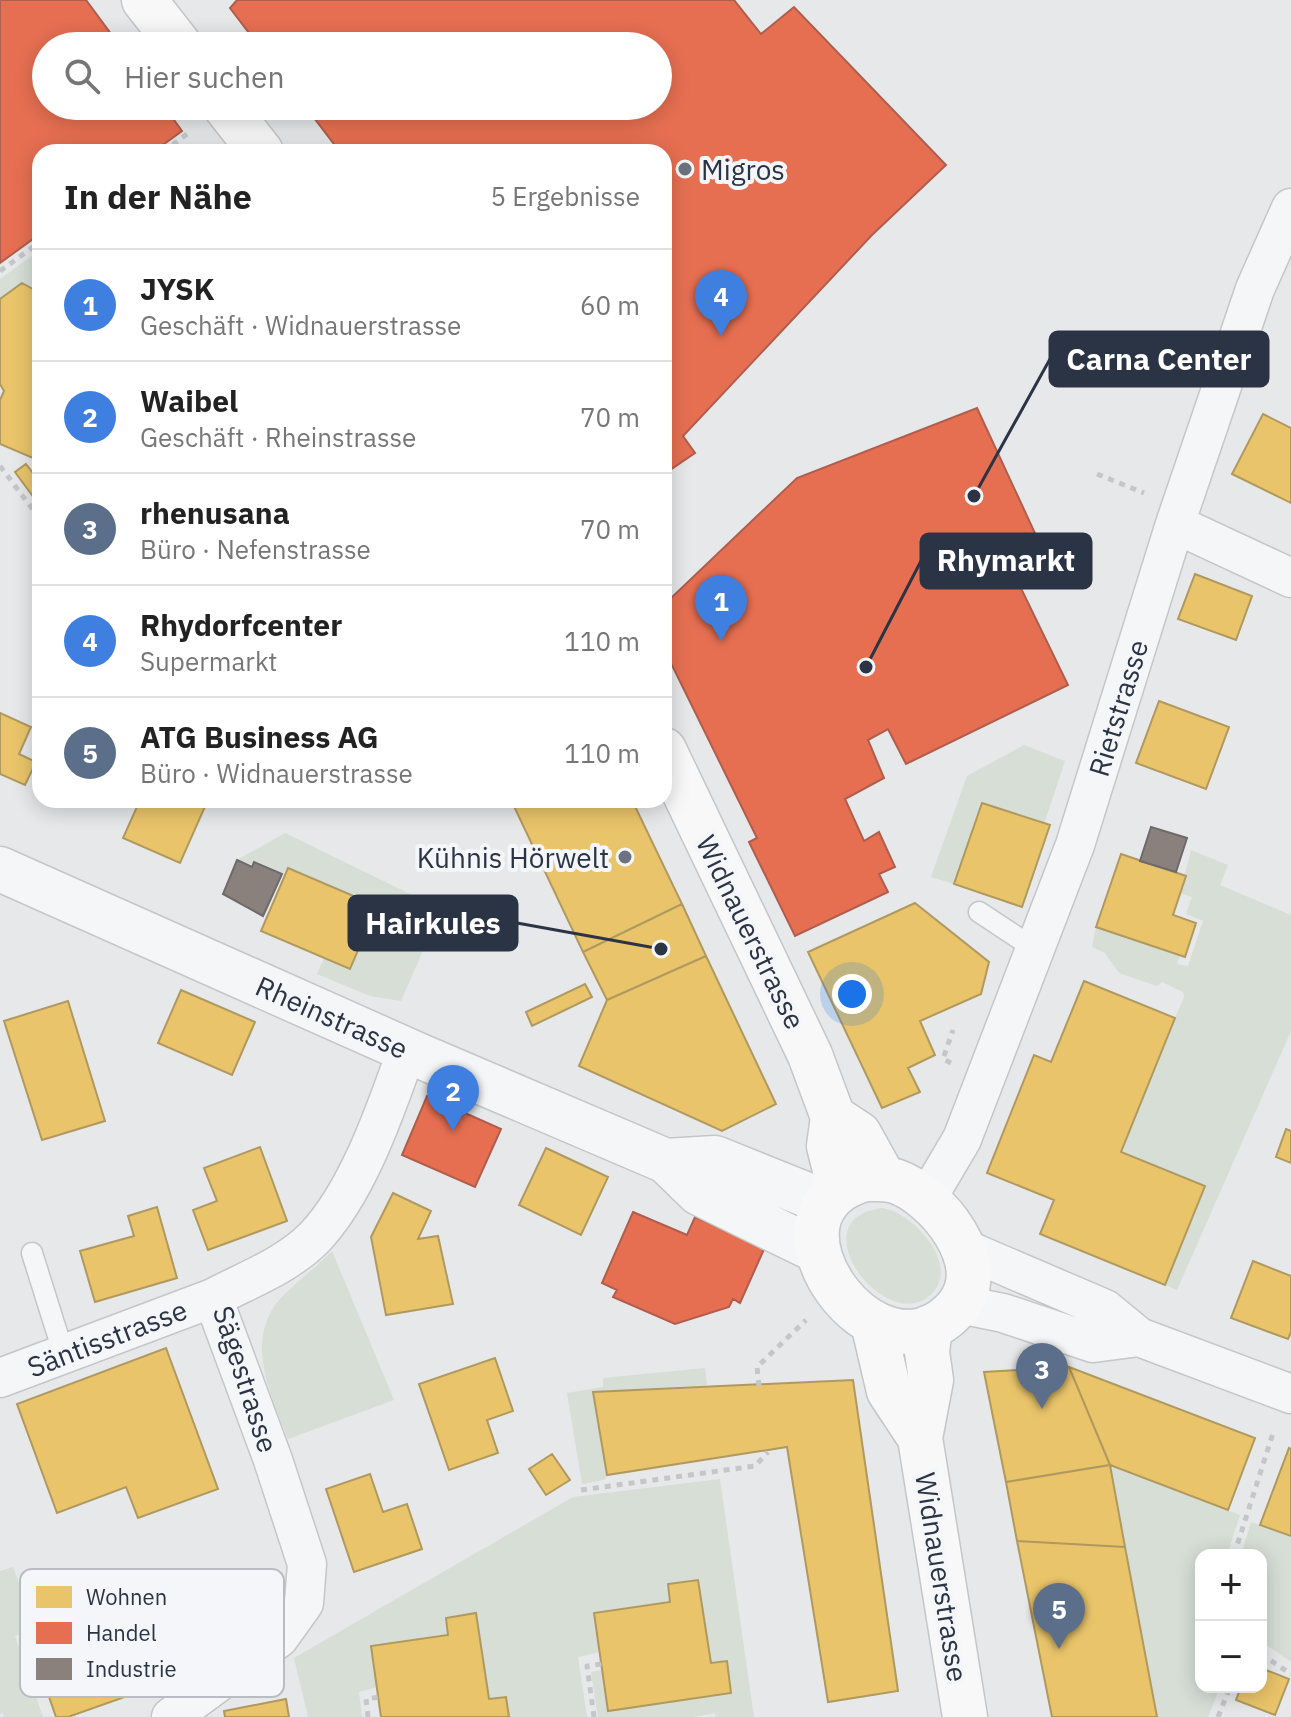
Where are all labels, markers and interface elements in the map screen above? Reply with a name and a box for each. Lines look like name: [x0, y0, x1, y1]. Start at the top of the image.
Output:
search box: [32, 32, 672, 120]
icon: search: [60, 54, 104, 98]
text: Hier suchen: [124, 57, 285, 96]
place label: Migros: [701, 151, 785, 188]
marker: Migros: [676, 160, 694, 178]
text: In der Nähe: [64, 174, 252, 218]
text: 5 Ergebnisse: [491, 179, 640, 213]
text: JYSK: [140, 269, 215, 308]
pin: 4: [695, 270, 747, 336]
text: 1: [82, 288, 98, 322]
text: 60 m: [580, 288, 640, 322]
text: Geschäft · Widnauerstrasse: [140, 308, 461, 342]
callout: Carna Center: [1050, 332, 1268, 386]
text: Carna Center: [1066, 339, 1252, 378]
text: Waibel: [140, 381, 238, 420]
text: 2: [82, 400, 98, 434]
text: 70 m: [580, 400, 640, 434]
text: Geschäft · Rheinstrasse: [140, 420, 416, 454]
text: rhenusana: [140, 493, 290, 532]
text: 3: [82, 512, 98, 546]
text: 70 m: [580, 512, 640, 546]
text: Büro · Nefenstrasse: [140, 532, 371, 566]
callout: Rhymarkt: [921, 534, 1091, 588]
text: Rhymarkt: [937, 540, 1075, 579]
pin: 1: [695, 575, 747, 641]
text: Rhydorfcenter: [140, 605, 342, 644]
text: 4: [82, 624, 98, 658]
text: 110 m: [564, 624, 640, 658]
street label: Rietstrasse: [1080, 635, 1156, 781]
text: Supermarkt: [140, 644, 277, 678]
text: ATG Business AG: [140, 717, 379, 756]
text: 5: [82, 736, 98, 770]
text: 110 m: [564, 736, 640, 770]
text: Büro · Widnauerstrasse: [140, 756, 413, 790]
street label: Widnauerstrasse: [688, 829, 814, 1035]
place label: Kühnis Hörwelt: [417, 839, 609, 876]
marker: Kühnis Hörwelt: [616, 848, 634, 866]
callout: Hairkules: [349, 896, 517, 950]
text: Hairkules: [365, 903, 501, 942]
street label: Rheinstrasse: [250, 967, 414, 1067]
your location: [832, 974, 872, 1014]
pin: 2: [427, 1065, 479, 1131]
street label: Säntisstrasse: [22, 1291, 192, 1385]
street label: Sägestrasse: [205, 1301, 287, 1457]
pin: 3: [1016, 1343, 1068, 1409]
street label: Widnauerstrasse: [907, 1470, 977, 1684]
map controls: [1195, 1549, 1267, 1693]
button: +: [1195, 1549, 1267, 1621]
legend: [20, 1569, 284, 1697]
text: Wohnen: [86, 1582, 167, 1611]
pin: 5: [1033, 1583, 1085, 1649]
text: Handel: [86, 1618, 157, 1647]
button: −: [1195, 1621, 1267, 1693]
text: Industrie: [86, 1654, 177, 1683]

